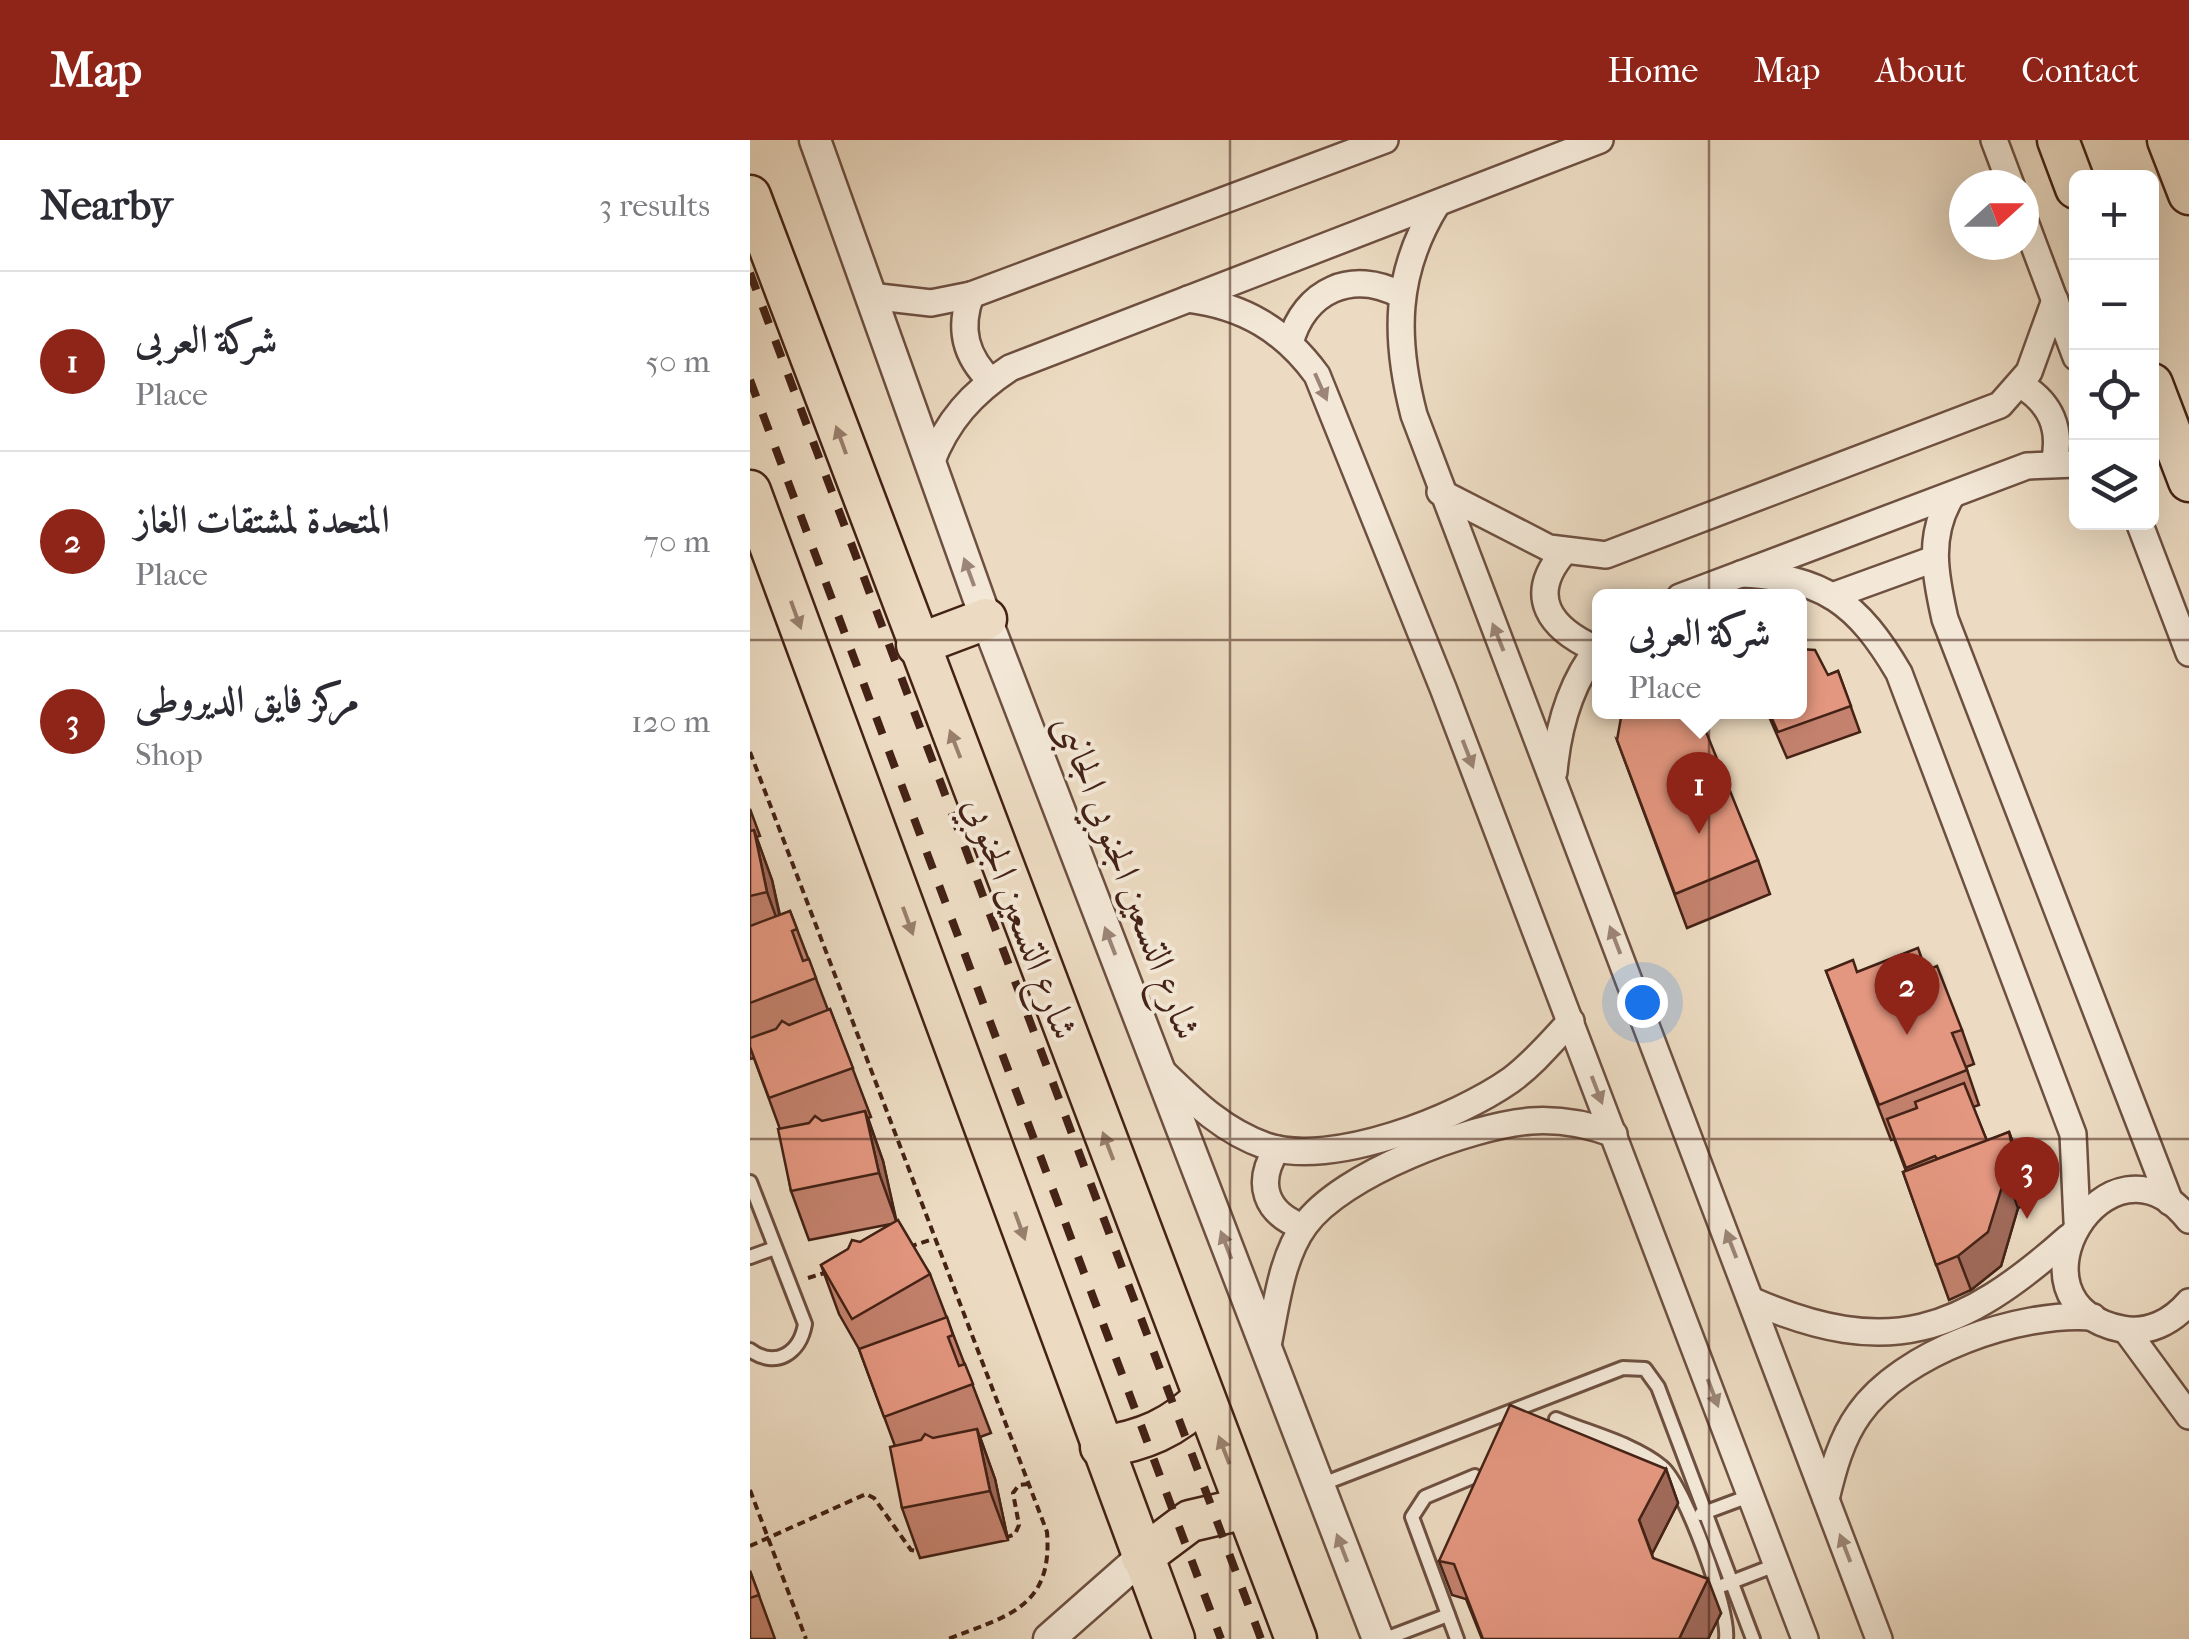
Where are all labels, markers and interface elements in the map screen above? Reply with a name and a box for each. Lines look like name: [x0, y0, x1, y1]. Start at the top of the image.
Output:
text: Map: [50, 42, 142, 98]
text: Home: [1607, 50, 1698, 91]
text: Map: [1753, 50, 1821, 91]
text: About: [1876, 50, 1966, 91]
text: Contact: [2021, 50, 2139, 91]
north arrow: [1949, 170, 2039, 260]
map controls: [2069, 170, 2159, 530]
button: +: [2069, 170, 2159, 260]
text: Nearby: [40, 181, 172, 230]
text: 3 results: [599, 187, 710, 224]
button: −: [2069, 260, 2159, 350]
text: شركة العربى: [135, 317, 277, 362]
text: 1: [67, 343, 78, 380]
text: 50 m: [645, 343, 710, 380]
button: locate: [2069, 350, 2159, 440]
one-way arrow: [1313, 372, 1329, 402]
text: Place: [135, 376, 208, 413]
one-way arrow: [833, 424, 848, 454]
button: layers: [2069, 440, 2159, 530]
text: المتحدة لمشتقات الغاز: [135, 497, 390, 542]
text: 2: [64, 523, 81, 560]
text: 70 m: [644, 523, 710, 560]
text: Place: [135, 556, 208, 593]
one-way arrow: [961, 556, 976, 586]
popup: [1592, 589, 1807, 719]
one-way arrow: [789, 601, 804, 631]
text: شركة العربى: [1628, 610, 1771, 655]
one-way arrow: [1489, 621, 1505, 651]
text: Place: [1628, 669, 1701, 706]
text: مركز فايق الديروطى: [135, 677, 359, 722]
text: 3: [66, 703, 79, 740]
text: 120 m: [631, 703, 710, 740]
street label: شارع التسعين الجنوبي الجانبى: [1038, 708, 1211, 1049]
one-way arrow: [947, 729, 962, 759]
text: Shop: [135, 736, 203, 773]
one-way arrow: [1461, 739, 1477, 769]
pin: 1: [1666, 752, 1732, 834]
street label: شارع التسعين الجنوبي: [947, 790, 1088, 1049]
one-way arrow: [901, 906, 916, 936]
one-way arrow: [1607, 924, 1622, 954]
one-way arrow: [1102, 926, 1117, 956]
pin: 2: [1874, 952, 1940, 1035]
your location: [1617, 977, 1668, 1028]
one-way arrow: [1590, 1075, 1605, 1105]
one-way arrow: [1100, 1131, 1115, 1161]
pin: 3: [1994, 1136, 2060, 1219]
one-way arrow: [1013, 1211, 1028, 1241]
one-way arrow: [1722, 1228, 1738, 1258]
one-way arrow: [1218, 1229, 1234, 1259]
one-way arrow: [1706, 1379, 1722, 1409]
one-way arrow: [1216, 1434, 1231, 1464]
one-way arrow: [1837, 1532, 1852, 1562]
one-way arrow: [1334, 1533, 1349, 1563]

